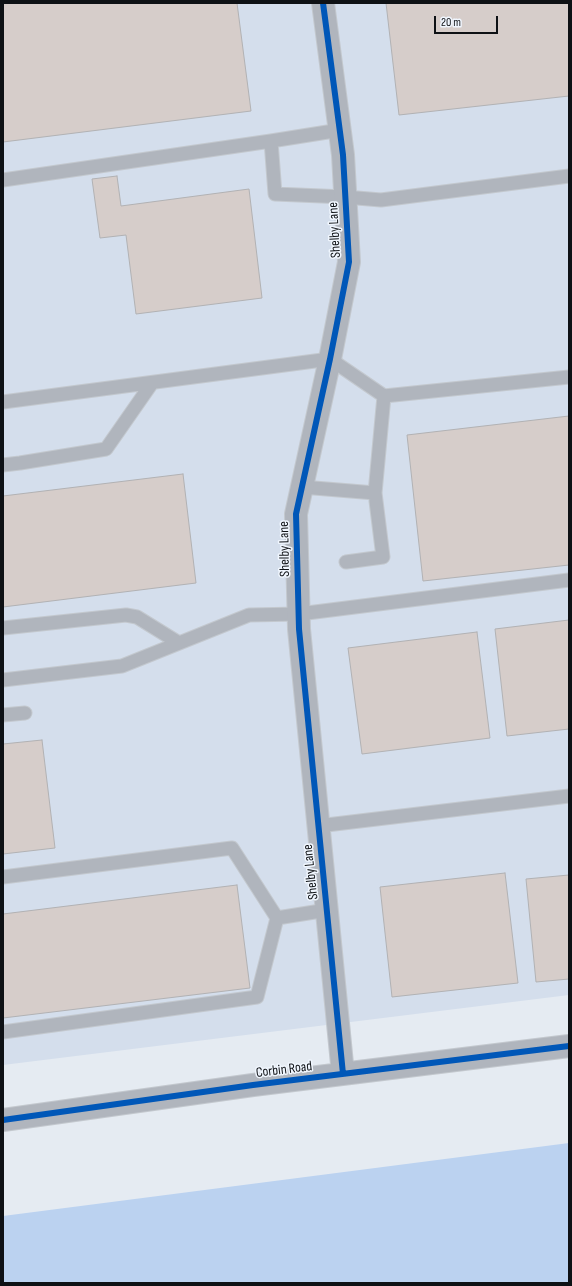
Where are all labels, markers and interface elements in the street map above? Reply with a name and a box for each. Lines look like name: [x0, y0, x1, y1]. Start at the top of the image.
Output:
scale bar: [436, 8, 500, 34]
text: 20 m: [441, 15, 461, 30]
street label: Shelby Lane: [325, 202, 345, 258]
street label: Shelby Lane: [276, 521, 294, 577]
street label: Shelby Lane: [300, 843, 322, 901]
street label: Corbin Road: [255, 1058, 313, 1082]

